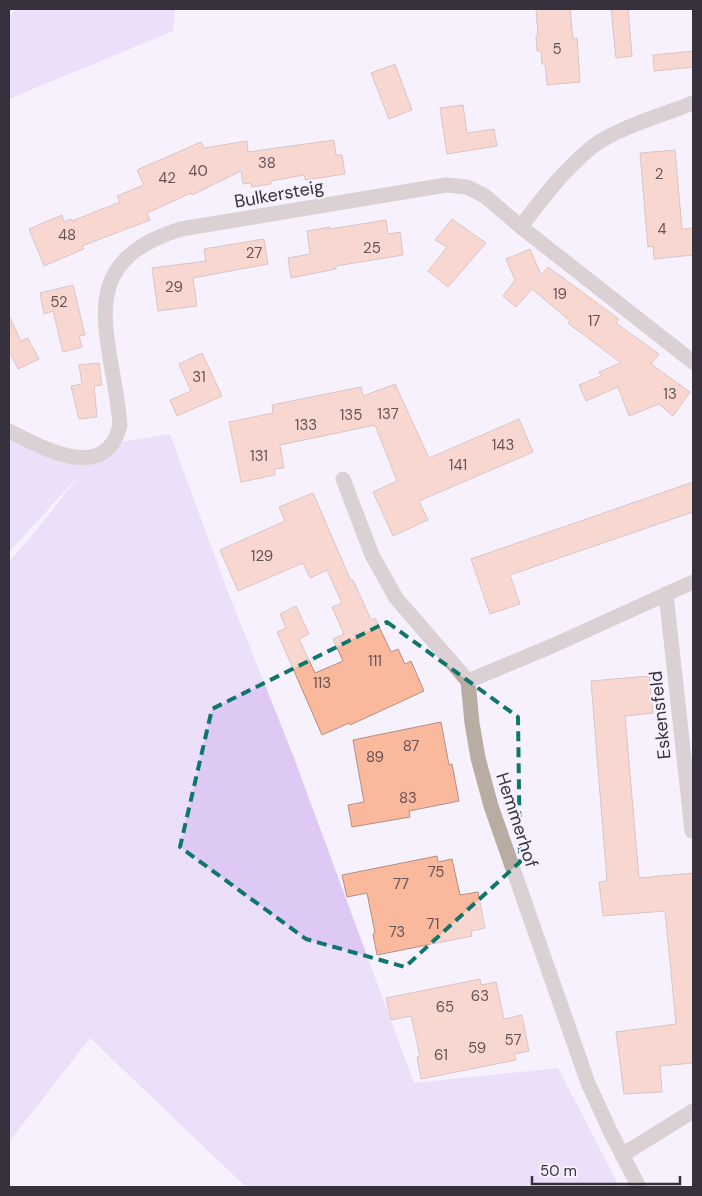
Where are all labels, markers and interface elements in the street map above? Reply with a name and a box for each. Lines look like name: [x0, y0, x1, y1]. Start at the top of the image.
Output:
house number: 5: [552, 39, 562, 59]
house number: 38: [258, 153, 276, 173]
house number: 40: [188, 161, 208, 181]
house number: 2: [655, 164, 663, 184]
house number: 42: [158, 168, 176, 188]
street label: Bulkersteig: [232, 174, 326, 214]
house number: 4: [657, 219, 667, 239]
house number: 48: [58, 225, 76, 245]
house number: 25: [363, 238, 381, 258]
house number: 27: [246, 243, 262, 263]
house number: 29: [165, 277, 183, 297]
house number: 19: [553, 284, 567, 304]
house number: 52: [50, 292, 68, 312]
house number: 17: [588, 311, 600, 331]
house number: 31: [192, 367, 206, 387]
house number: 13: [663, 384, 677, 404]
house number: 137: [377, 404, 399, 424]
house number: 135: [340, 405, 362, 425]
house number: 133: [295, 415, 317, 435]
house number: 143: [492, 435, 514, 455]
house number: 131: [250, 446, 268, 466]
house number: 141: [449, 455, 467, 475]
house number: 129: [251, 546, 273, 566]
house number: 111: [368, 651, 382, 671]
street label: Eskensfeld: [643, 670, 677, 760]
house number: 113: [313, 673, 331, 693]
house number: 87: [403, 736, 419, 756]
house number: 89: [366, 747, 384, 767]
street label: Hemmerhof: [490, 769, 544, 871]
house number: 83: [399, 788, 417, 808]
house number: 75: [428, 862, 444, 882]
house number: 77: [393, 874, 409, 894]
house number: 71: [427, 914, 439, 934]
house number: 73: [389, 922, 405, 942]
house number: 63: [471, 986, 489, 1006]
house number: 65: [436, 997, 454, 1017]
house number: 57: [505, 1030, 521, 1050]
house number: 59: [468, 1038, 486, 1058]
house number: 61: [434, 1045, 448, 1065]
scale bar: [532, 1154, 680, 1186]
text: 50 m: [540, 1161, 577, 1181]

